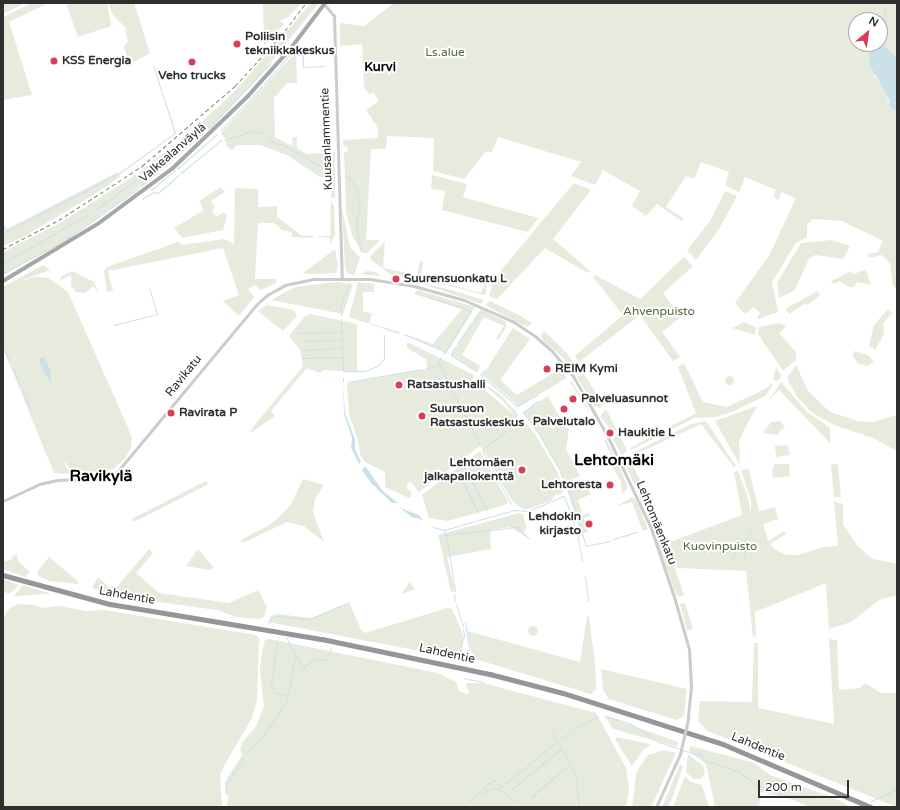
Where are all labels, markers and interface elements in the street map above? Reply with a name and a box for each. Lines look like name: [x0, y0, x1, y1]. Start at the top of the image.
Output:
north arrow: [848, 12, 888, 52]
text: N: [867, 14, 881, 30]
place label: Poliisin tekniikkakeskus: [245, 30, 334, 58]
marker: Poliisin tekniikkakeskus: [232, 39, 242, 49]
park label: Ls.alue: [425, 46, 465, 60]
place label: KSS Energia: [62, 54, 131, 68]
marker: KSS Energia: [49, 56, 59, 66]
marker: Veho trucks: [187, 57, 197, 67]
district label: Kurvi: [364, 59, 396, 75]
place label: Veho trucks: [158, 69, 226, 83]
street label: Kuusanlammentie: [318, 88, 336, 190]
street label: Valkealanväylä: [137, 120, 209, 186]
place label: Suurensuonkatu L: [404, 272, 507, 286]
marker: Suurensuonkatu L: [391, 274, 401, 284]
park label: Ahvenpuisto: [623, 305, 695, 319]
street label: Ravikatu: [163, 352, 205, 400]
place label: REIM Kymi: [555, 362, 618, 376]
marker: REIM Kymi: [542, 364, 552, 374]
place label: Ratsastushalli: [407, 378, 486, 392]
marker: Ratsastushalli: [394, 380, 404, 390]
place label: Palveluasunnot: [581, 392, 668, 406]
marker: Palveluasunnot: [568, 394, 578, 404]
place label: Suursuon Ratsastuskeskus: [430, 402, 524, 430]
marker: Palvelutalo: [559, 404, 569, 414]
place label: Ravirata P: [179, 406, 237, 420]
marker: Ravirata P: [166, 408, 176, 418]
marker: Suursuon Ratsastuskeskus: [417, 411, 427, 421]
place label: Palvelutalo: [533, 415, 595, 429]
place label: Haukitie L: [618, 426, 675, 440]
marker: Haukitie L: [605, 428, 615, 438]
district label: Lehtomäki: [574, 450, 654, 470]
place label: Lehtomäen jalkapallokenttä: [424, 456, 514, 484]
marker: Lehtomäen jalkapallokenttä: [517, 465, 527, 475]
district label: Ravikylä: [70, 466, 132, 486]
place label: Lehtoresta: [541, 478, 602, 492]
street label: Lehtomäenkatu: [633, 479, 679, 567]
marker: Lehtoresta: [605, 480, 615, 490]
place label: Lehdokin kirjasto: [528, 510, 581, 538]
marker: Lehdokin kirjasto: [584, 519, 594, 529]
park label: Kuovinpuisto: [683, 540, 757, 554]
street label: Lahdentie: [98, 584, 156, 608]
street label: Lahdentie: [418, 641, 476, 667]
street label: Lahdentie: [729, 730, 787, 764]
scale bar: [760, 772, 851, 798]
text: 200 m: [765, 780, 802, 794]

